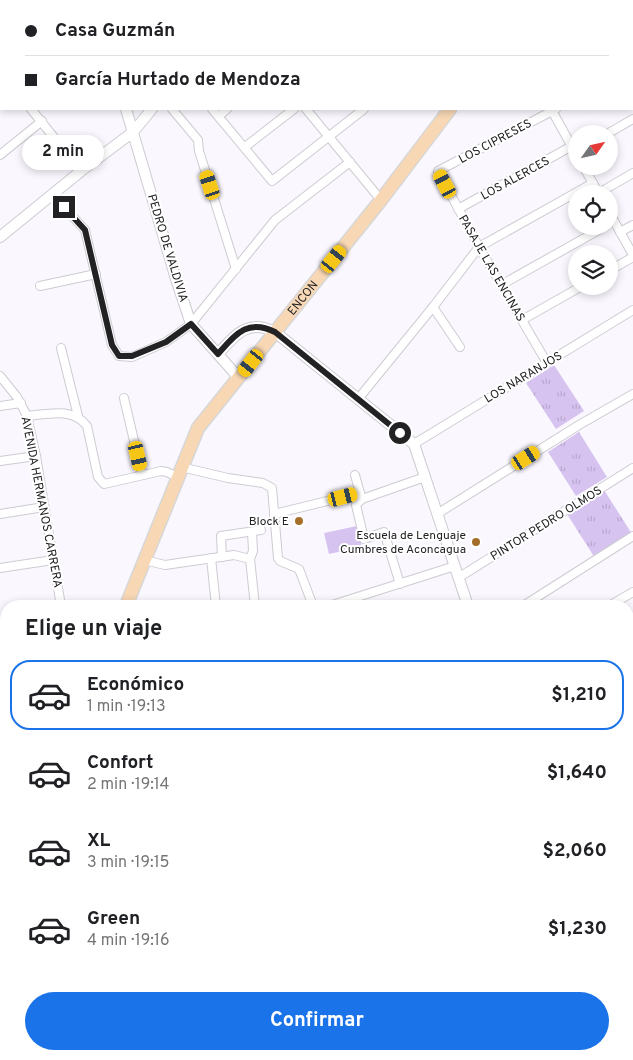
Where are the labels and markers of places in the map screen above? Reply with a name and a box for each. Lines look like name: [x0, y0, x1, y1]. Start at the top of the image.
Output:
place label: Block E: [249, 514, 289, 530]
marker: Block E: [293, 515, 305, 527]
place label: Escuela de Lenguaje Cumbres de Aconcagua: [340, 528, 466, 558]
marker: Escuela de Lenguaje Cumbres de Aconcagua: [470, 536, 482, 548]

